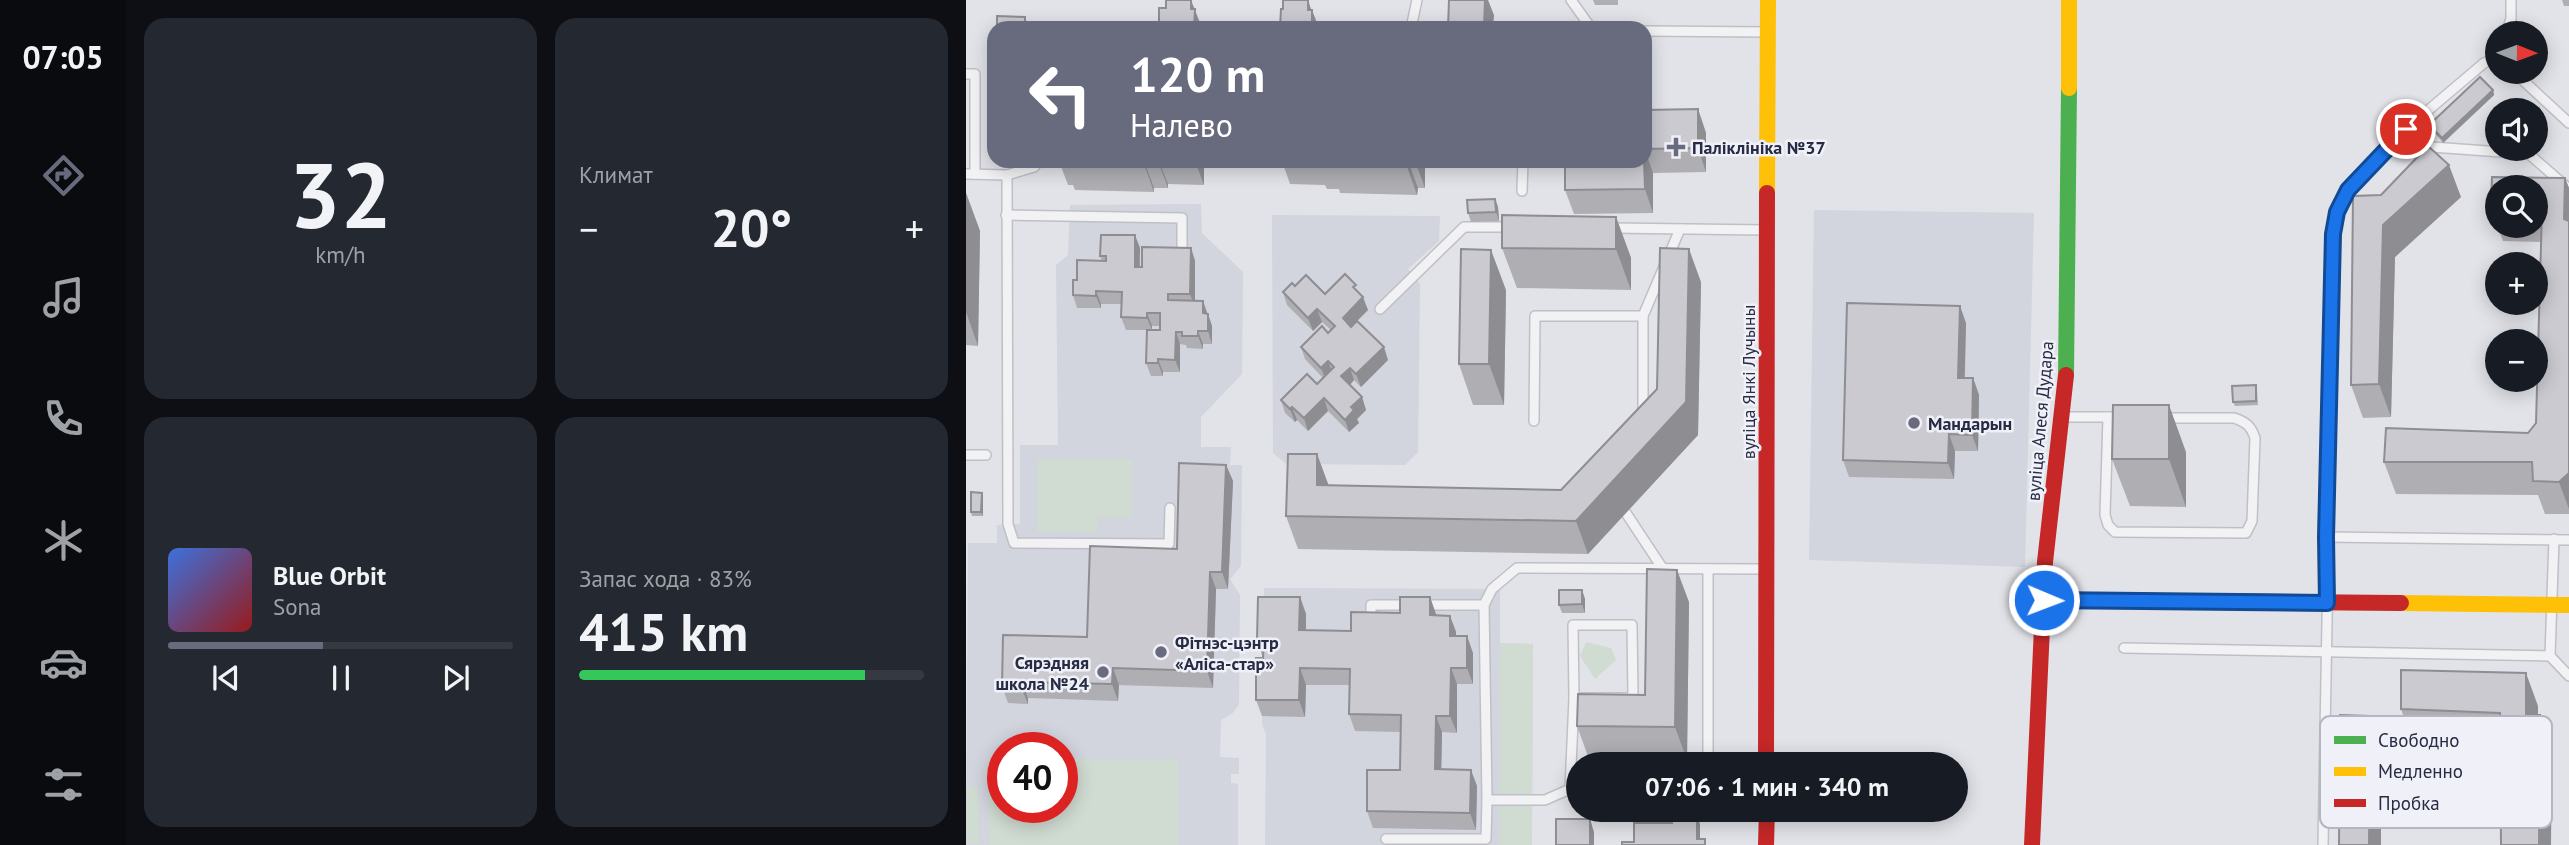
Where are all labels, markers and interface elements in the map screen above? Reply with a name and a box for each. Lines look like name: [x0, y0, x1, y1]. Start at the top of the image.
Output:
north arrow: [2485, 21, 2548, 84]
map controls: [2485, 21, 2548, 392]
text: 07:05: [22, 36, 104, 78]
text: 120 m: [1130, 42, 1265, 106]
icon: left: [1015, 49, 1106, 140]
button: sound: [2485, 98, 2548, 161]
pin: [2376, 99, 2436, 159]
text: Налево: [1130, 104, 1233, 146]
icon: arrive: [2387, 110, 2425, 148]
text: 32: [289, 135, 392, 253]
place label: Паліклініка №37: [1692, 136, 1826, 159]
marker: Паліклініка №37: [1666, 137, 1686, 157]
icon: directions: [39, 151, 88, 200]
text: Климат: [579, 160, 653, 189]
button: search: [2485, 175, 2548, 238]
text: 20°: [711, 194, 792, 261]
text: −: [579, 204, 598, 253]
text: +: [905, 204, 924, 253]
text: km/h: [315, 240, 366, 269]
button: +: [2485, 252, 2548, 315]
icon: music: [39, 273, 88, 322]
street label: вуліца Янкі Лучыны: [1737, 305, 1760, 459]
button: −: [2485, 329, 2548, 392]
street label: вуліца Алеся Дудара: [2022, 340, 2058, 502]
icon: phone: [39, 394, 88, 443]
place label: Мандарын: [1928, 412, 2012, 435]
marker: Мандарын: [1906, 415, 1922, 431]
icon: climate: [39, 516, 88, 565]
text: Blue Orbit: [273, 559, 386, 592]
position arrow: [2007, 563, 2081, 637]
text: Запас хода · 83%: [579, 564, 752, 593]
text: Sona: [273, 592, 322, 621]
text: 415 km: [579, 598, 748, 665]
place label: Фітнэс-цэнтр «Аліса-стар»: [1175, 631, 1279, 675]
icon: car: [39, 638, 88, 687]
marker: Фітнэс-цэнтр «Аліса-стар»: [1153, 644, 1169, 660]
place label: Сярэдняя школа №24: [996, 651, 1089, 695]
icon: previous: [207, 659, 245, 697]
icon: pause: [322, 659, 360, 697]
icon: next: [437, 659, 475, 697]
marker: Сярэдняя школа №24: [1095, 664, 1111, 680]
legend: [2320, 716, 2552, 828]
text: Свободно: [2378, 728, 2460, 752]
speed limit sign: 40: [987, 732, 1078, 823]
text: Медленно: [2378, 759, 2463, 783]
icon: filters: [39, 760, 88, 809]
text: 07:06 · 1 мин · 340 m: [1645, 770, 1889, 803]
text: Пробка: [2378, 791, 2440, 815]

